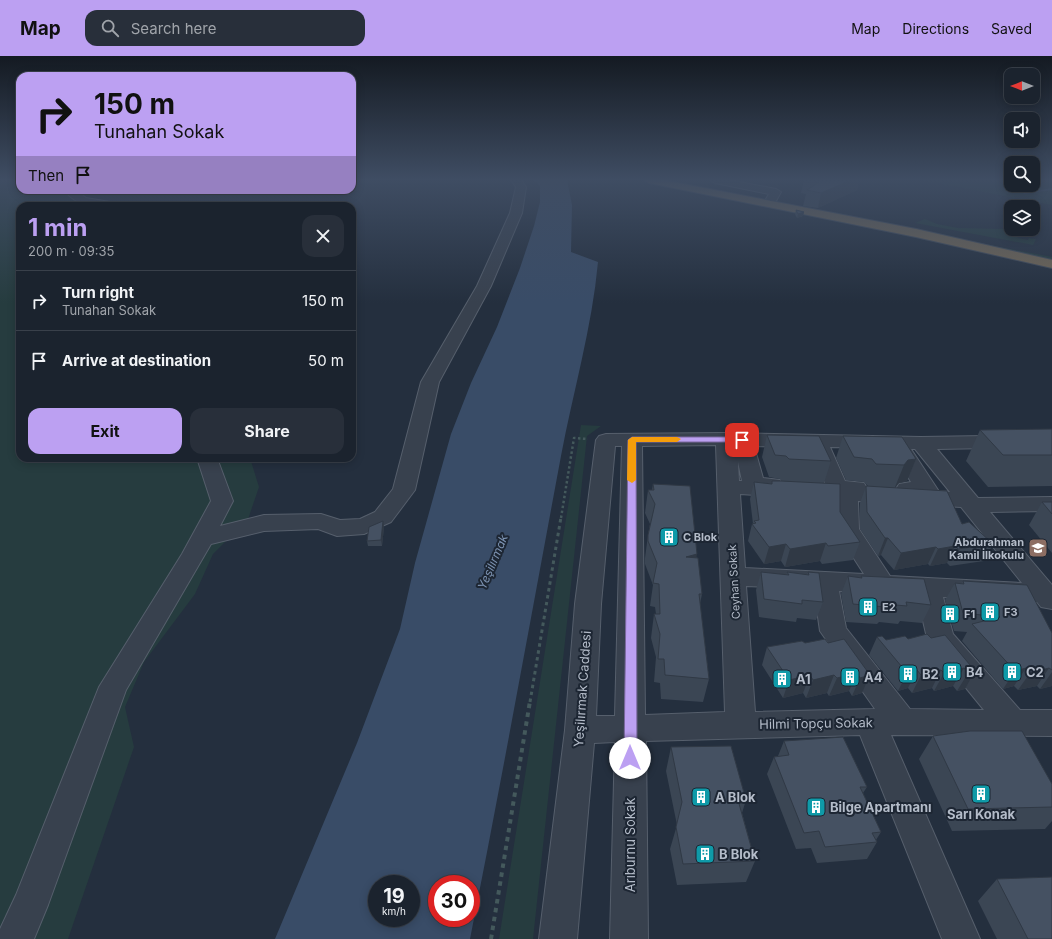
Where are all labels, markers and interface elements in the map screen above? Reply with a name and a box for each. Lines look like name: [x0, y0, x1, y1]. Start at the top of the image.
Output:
search box: [85, 10, 365, 46]
text: Map: [20, 17, 61, 40]
icon: search: [99, 17, 121, 39]
text: Search here: [131, 19, 216, 38]
text: Map: [851, 20, 880, 37]
text: Directions: [902, 20, 969, 37]
text: Saved: [991, 20, 1032, 37]
north arrow: [1004, 68, 1040, 104]
map controls: [1004, 68, 1040, 236]
text: 150 m: [94, 87, 175, 121]
icon: right: [28, 88, 80, 140]
button: sound: [1004, 112, 1040, 148]
text: Tunahan Sokak: [94, 121, 224, 142]
button: search: [1004, 156, 1040, 192]
icon: arrive: [72, 164, 94, 186]
text: Then: [28, 166, 64, 185]
button: layers: [1004, 200, 1040, 236]
text: 1 min: [28, 213, 87, 242]
button: close: [302, 215, 344, 257]
text: 200 m · 09:35: [28, 243, 114, 259]
text: Turn right: [62, 283, 134, 302]
icon: right: [28, 290, 50, 312]
text: 150 m: [302, 291, 344, 310]
text: Tunahan Sokak: [62, 302, 156, 318]
icon: arrive: [28, 350, 50, 372]
text: Arrive at destination: [62, 351, 211, 370]
text: 50 m: [308, 351, 344, 370]
button: Exit: [28, 408, 182, 454]
button: Share: [190, 408, 344, 454]
pin: [725, 423, 759, 457]
icon: arrive: [731, 429, 753, 451]
building icon: C Blok: [658, 526, 680, 548]
place label: C Blok: [683, 530, 718, 544]
water label: Yeşilırmak: [474, 532, 511, 592]
place label: Abdurahman Kamil İlkokulu: [949, 535, 1024, 562]
school or university icon: Abdurahman Kamil İlkokulu: [1027, 537, 1049, 559]
street label: Ceyhan Sokak: [725, 544, 743, 620]
building icon: E2: [857, 596, 879, 618]
place label: E2: [882, 600, 896, 614]
building icon: F3: [979, 601, 1001, 623]
building icon: F1: [939, 603, 961, 625]
place label: F3: [1004, 605, 1018, 619]
place label: F1: [964, 607, 975, 621]
street label: Yeşilırmak Caddesi: [570, 630, 594, 748]
building icon: B4: [941, 661, 963, 683]
building icon: C2: [1001, 661, 1023, 683]
building icon: B2: [897, 663, 919, 685]
place label: B4: [966, 664, 984, 680]
place label: C2: [1026, 664, 1044, 680]
building icon: A4: [839, 666, 861, 688]
place label: B2: [922, 666, 939, 682]
building icon: A1: [771, 668, 793, 690]
place label: A4: [864, 669, 883, 685]
place label: A1: [796, 671, 811, 687]
street label: Hilmi Topçu Sokak: [759, 714, 873, 732]
position arrow: [609, 737, 651, 779]
building icon: Sarı Konak: [970, 783, 992, 805]
building icon: A Blok: [690, 786, 712, 808]
place label: A Blok: [715, 789, 756, 805]
building icon: Bilge Apartmanı: [805, 796, 827, 818]
street label: Arıburnu Sokak: [622, 798, 638, 892]
place label: Bilge Apartmanı: [830, 799, 932, 815]
place label: Sarı Konak: [947, 806, 1015, 822]
building icon: B Blok: [694, 843, 716, 865]
place label: B Blok: [719, 846, 759, 862]
speed limit sign: 30: [428, 875, 480, 927]
text: 19: [383, 884, 405, 908]
text: km/h: [382, 905, 406, 917]

